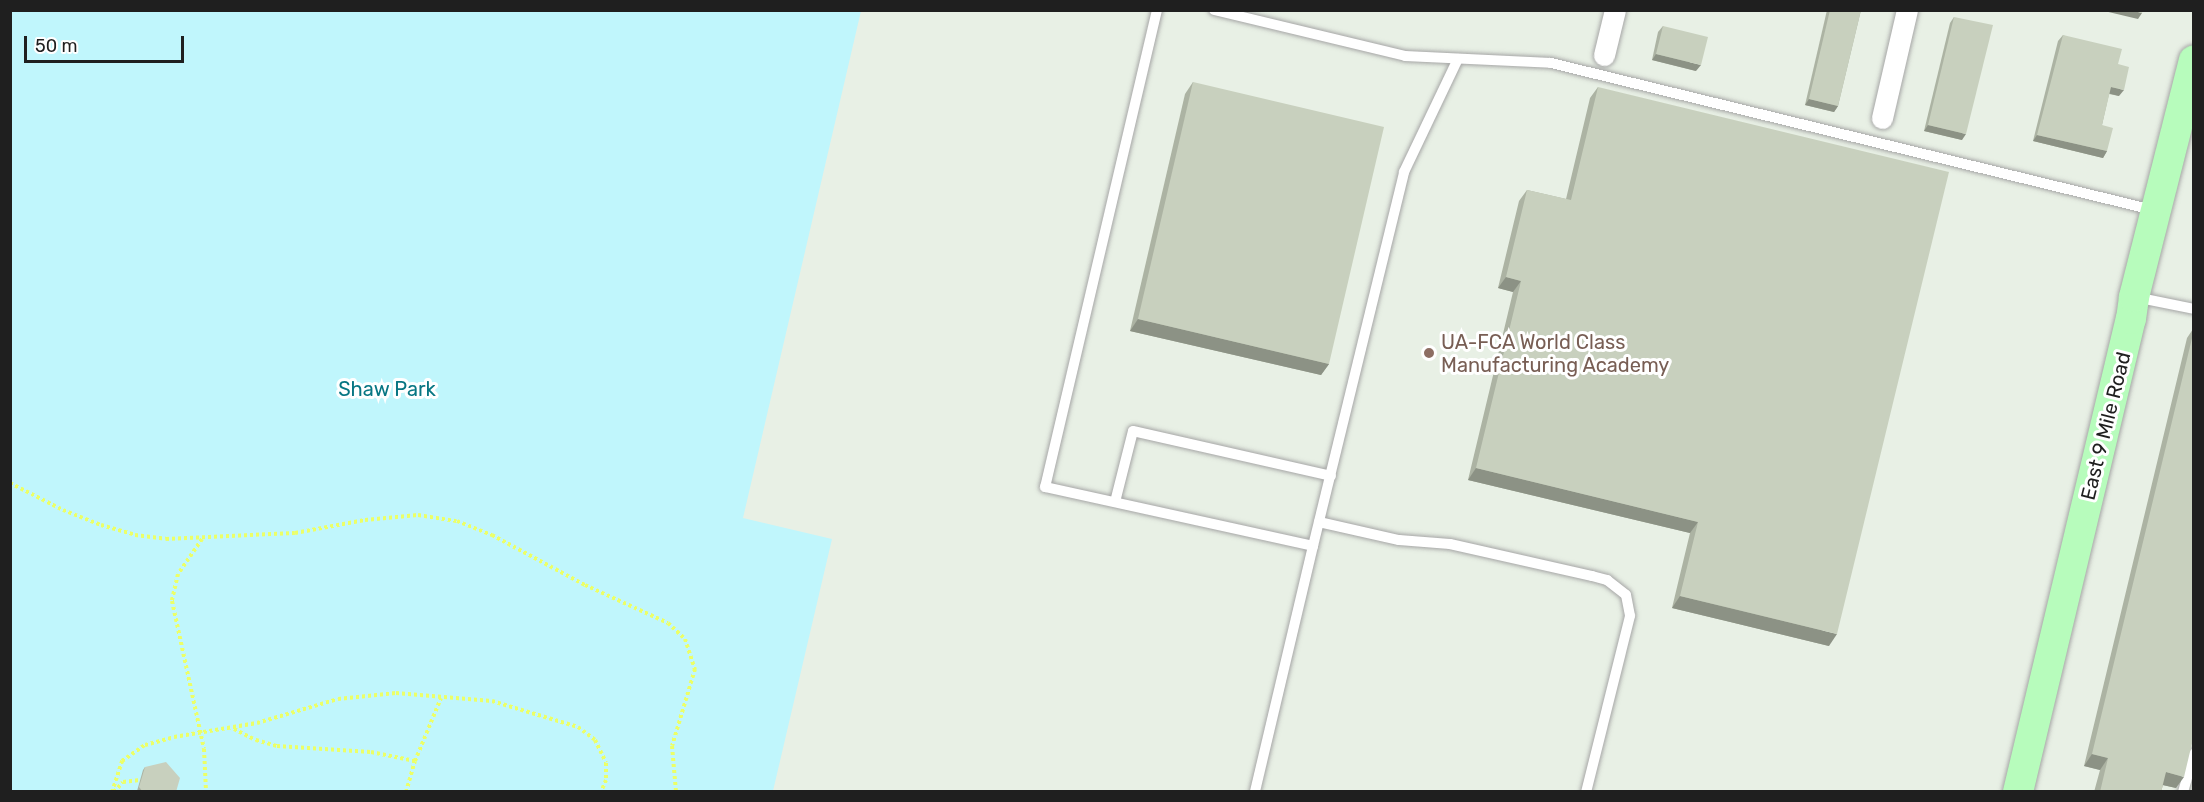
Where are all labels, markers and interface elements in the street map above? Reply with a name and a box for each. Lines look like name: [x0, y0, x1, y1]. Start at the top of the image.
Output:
scale bar: [27, 24, 188, 62]
text: 50 m: [35, 35, 78, 57]
place label: UA-FCA World Class Manufacturing Academy: [1441, 330, 1670, 377]
marker: UA-FCA World Class Manufacturing Academy: [1422, 346, 1436, 360]
street label: East 9 Mile Road: [2076, 349, 2136, 503]
park label: Shaw Park: [338, 377, 436, 401]

